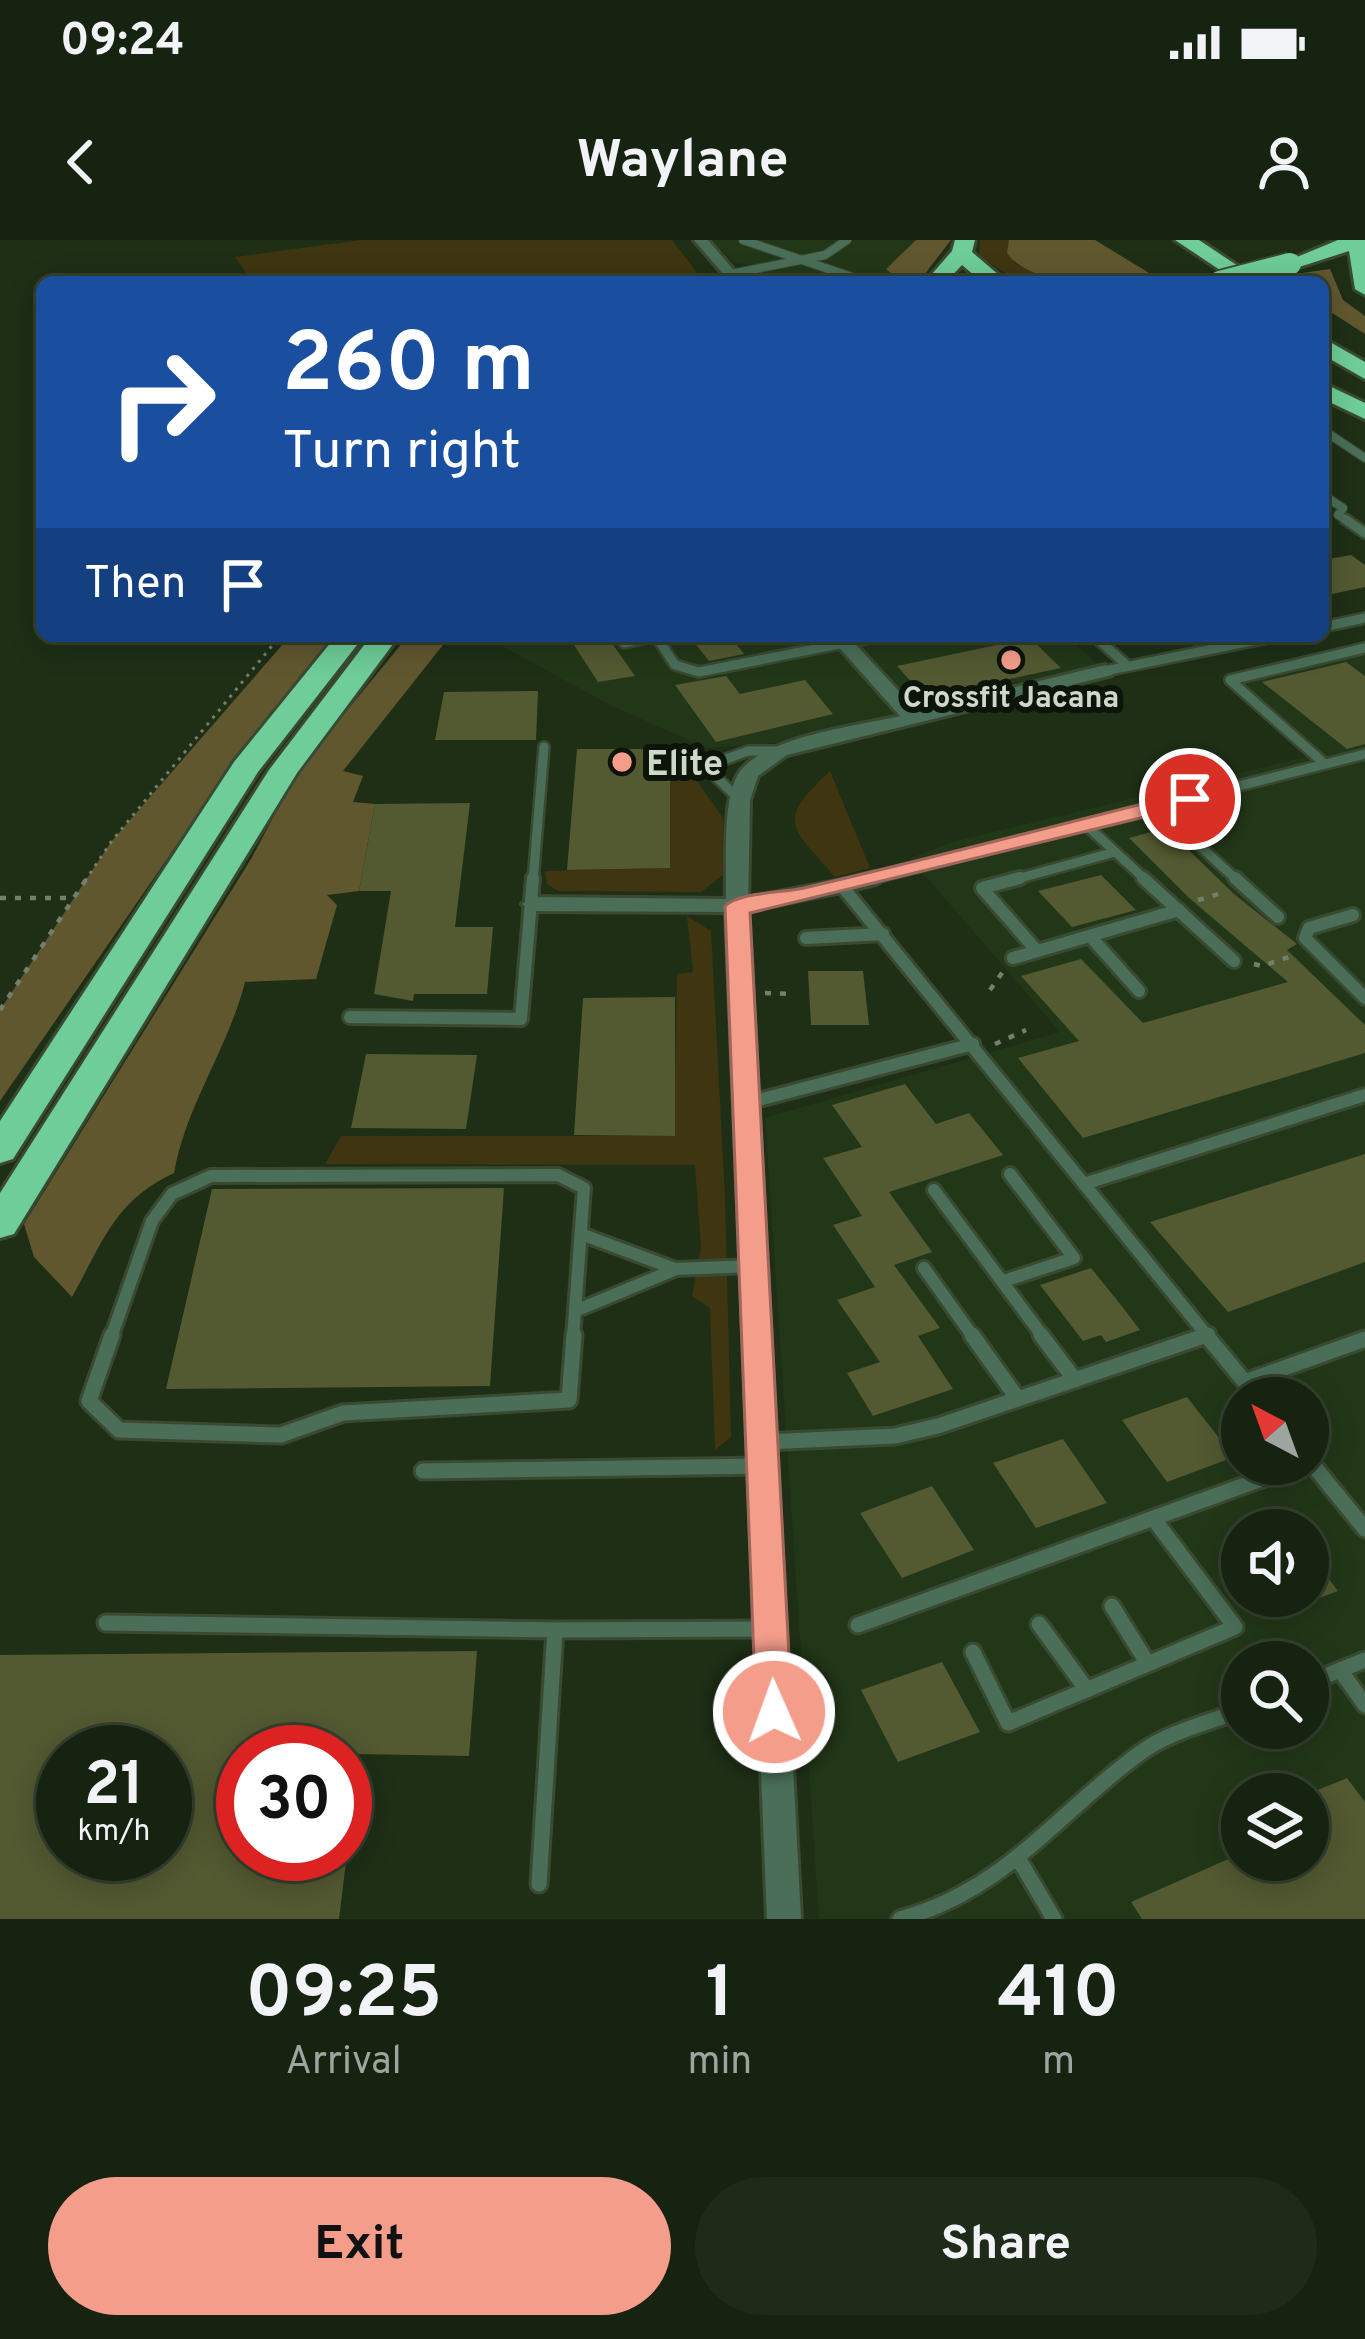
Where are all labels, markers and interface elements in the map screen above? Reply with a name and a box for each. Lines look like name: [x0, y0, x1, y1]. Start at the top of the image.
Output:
text: 09:24: [60, 14, 185, 71]
text: Waylane: [576, 128, 789, 197]
icon: back: [48, 129, 114, 195]
icon: person: [1251, 129, 1317, 195]
text: 260 m: [282, 315, 535, 421]
icon: right: [84, 324, 240, 480]
text: Turn right: [282, 419, 521, 488]
icon: arrive: [210, 552, 276, 618]
text: Then: [84, 557, 186, 614]
marker: Crossfit Jacana: [998, 647, 1024, 673]
place label: Crossfit Jacana: [903, 681, 1119, 718]
place label: Elite: [646, 743, 723, 789]
pin: [1139, 748, 1241, 850]
marker: Elite: [609, 749, 635, 775]
icon: arrive: [1157, 766, 1223, 832]
north arrow: [1221, 1377, 1329, 1485]
map controls: [1221, 1377, 1329, 1881]
button: sound: [1221, 1509, 1329, 1617]
button: search: [1221, 1641, 1329, 1749]
position arrow: [711, 1649, 837, 1775]
speed limit sign: 30: [216, 1725, 372, 1881]
text: 21: [84, 1750, 144, 1826]
button: layers: [1221, 1773, 1329, 1881]
text: km/h: [78, 1814, 150, 1851]
text: 09:25: [245, 1951, 442, 2043]
text: 1: [705, 1951, 734, 2043]
text: 410: [997, 1951, 1120, 2043]
text: Arrival: [286, 2039, 402, 2088]
text: min: [687, 2039, 752, 2088]
text: m: [1042, 2039, 1075, 2088]
button: Exit: [48, 2177, 671, 2315]
button: Share: [695, 2177, 1317, 2315]

